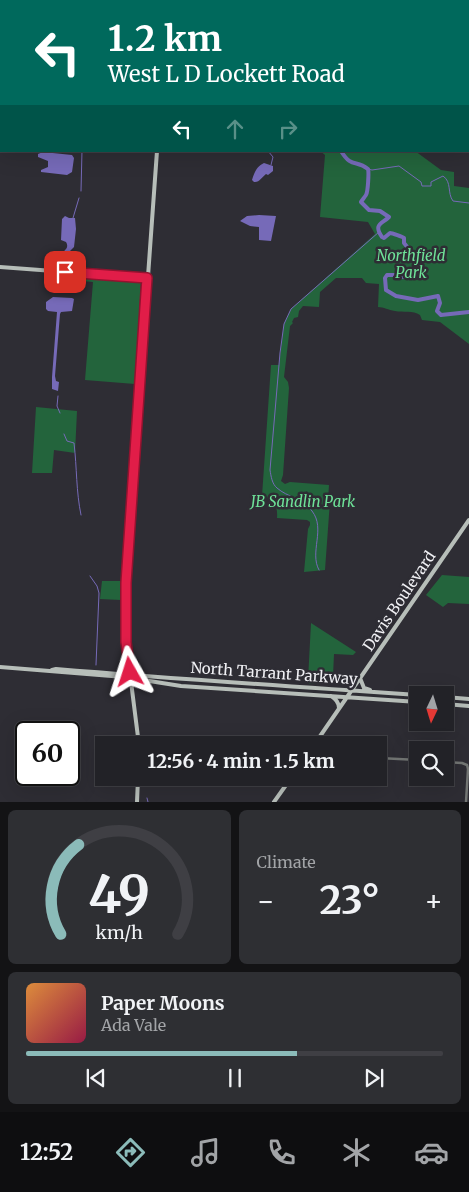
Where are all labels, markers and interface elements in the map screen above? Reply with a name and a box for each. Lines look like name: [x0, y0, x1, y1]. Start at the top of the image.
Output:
text: 1.2 km: [108, 17, 222, 61]
icon: left: [25, 20, 90, 85]
text: West L D Lockett Road: [108, 60, 345, 88]
icon: left: [168, 115, 196, 143]
icon: ahead: [221, 115, 249, 143]
icon: right: [274, 115, 302, 143]
park label: Northfield Park: [377, 246, 446, 282]
pin: [44, 251, 86, 293]
icon: arrive: [51, 258, 79, 286]
park label: JB Sandlin Park: [249, 492, 356, 511]
street label: Davis Boulevard: [359, 547, 439, 655]
position arrow: [103, 645, 155, 697]
street label: North Tarrant Parkway: [190, 658, 358, 688]
north arrow: [409, 686, 454, 731]
map controls: [409, 686, 454, 786]
speed limit sign: 60: [15, 721, 80, 786]
button: search: [409, 741, 454, 786]
text: 12:56 · 4 min · 1.5 km: [147, 749, 335, 773]
text: Climate: [257, 852, 316, 872]
text: 49: [88, 862, 150, 927]
text: 23°: [320, 877, 380, 924]
text: −: [257, 883, 275, 919]
text: +: [424, 883, 443, 919]
text: km/h: [96, 921, 143, 944]
text: Paper Moons: [101, 991, 225, 1015]
text: Ada Vale: [101, 1015, 166, 1035]
icon: previous: [82, 1064, 110, 1092]
icon: pause: [221, 1064, 249, 1092]
icon: next: [360, 1064, 388, 1092]
icon: directions: [113, 1135, 148, 1170]
icon: music: [188, 1135, 223, 1170]
icon: phone: [264, 1135, 299, 1170]
icon: climate: [339, 1135, 374, 1170]
icon: car: [414, 1135, 449, 1170]
text: 12:52: [20, 1138, 73, 1166]

